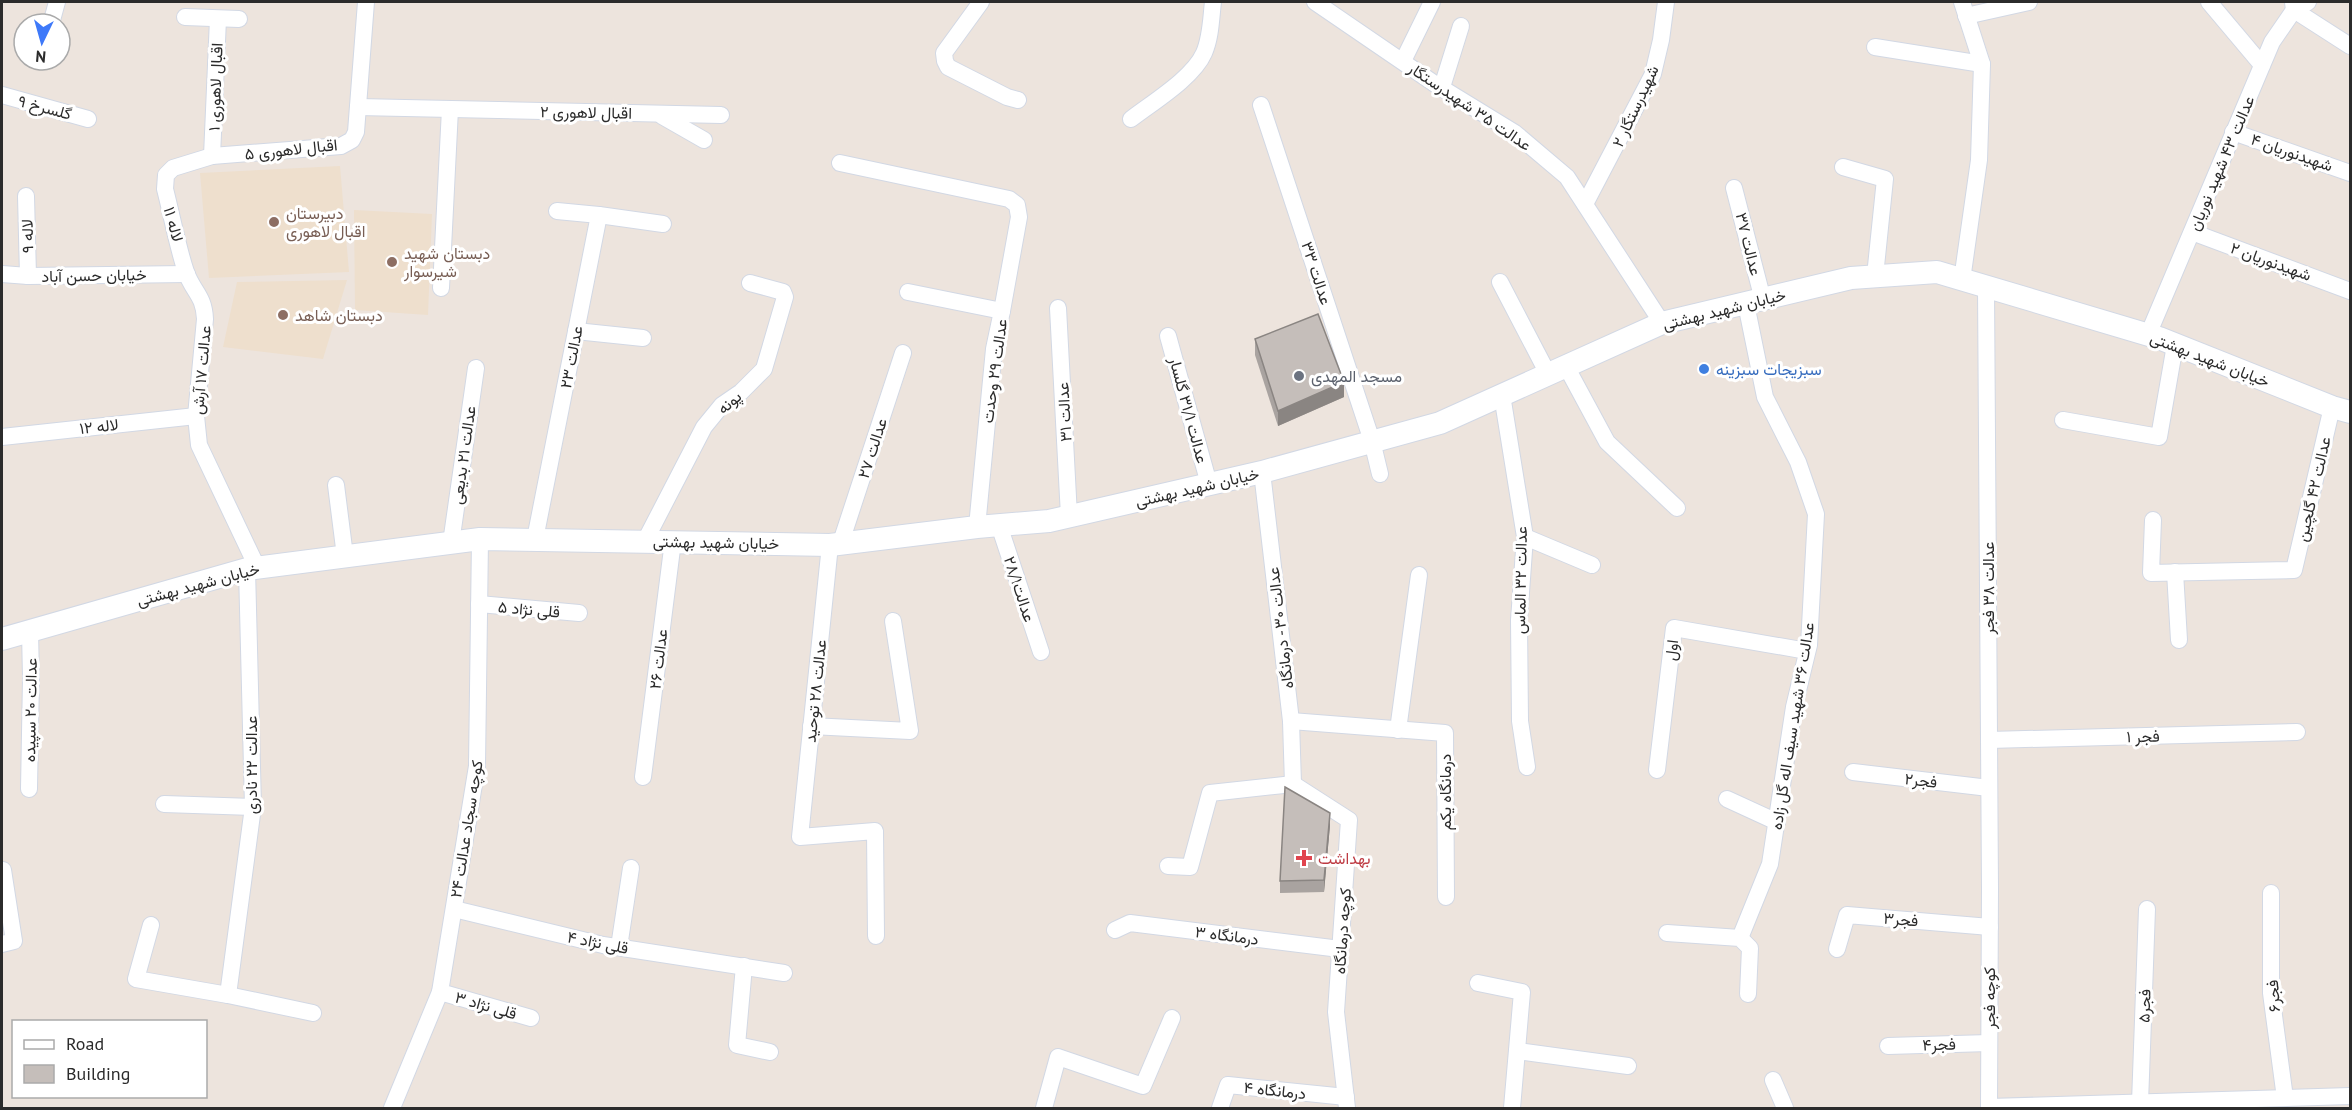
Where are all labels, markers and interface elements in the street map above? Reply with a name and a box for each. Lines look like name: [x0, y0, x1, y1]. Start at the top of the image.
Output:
north arrow: [12, 12, 72, 72]
street label: اقبال لاهوری ۱: [203, 43, 228, 131]
text: N: [35, 47, 47, 67]
street label: عدالت ۳۵ شهیدرستگار: [1403, 57, 1535, 155]
street label: شهیدرستگار ۲: [1607, 62, 1664, 151]
street label: گلسرخ ۹: [16, 90, 74, 126]
street label: عدالت ۴۳ شهید نوریان: [2184, 93, 2259, 234]
street label: اقبال لاهوری ۲: [540, 101, 632, 124]
street label: شهیدنوریان ۴: [2248, 129, 2336, 176]
street label: اقبال لاهوری ۵: [244, 134, 338, 165]
place label: دبیرستان اقبال لاهوری: [286, 203, 365, 242]
street label: لاله ۱۱: [160, 204, 188, 244]
street label: عدالت ۳۷: [1732, 210, 1766, 278]
marker: دبیرستان اقبال لاهوری: [267, 215, 281, 229]
street label: لاله ۹: [17, 219, 37, 253]
street label: شهیدنوریان ۲: [2227, 237, 2314, 286]
street label: عدالت ۳۳: [1297, 239, 1337, 307]
place label: دبستان شهید شیرسوار: [403, 243, 490, 282]
marker: دبستان شهید شیرسوار: [385, 255, 399, 269]
street label: خیابان حسن آباد: [41, 264, 147, 287]
street label: خیابان شهید بهشتی: [1660, 284, 1788, 335]
place label: دبستان شاهد: [295, 305, 383, 325]
marker: دبستان شاهد: [276, 308, 290, 322]
street label: عدالت ۲۹ وحدت: [977, 318, 1012, 425]
street label: عدالت ۲۳: [555, 324, 587, 390]
street label: عدالت ۱۷ آرش: [187, 325, 216, 416]
street label: خیابان شهید بهشتی: [2147, 327, 2273, 392]
street label: عدالت ۳۱/۱ گلسار: [1164, 354, 1213, 466]
place label: سبزیجات سبزینه: [1716, 359, 1822, 380]
marker: سبزیجات سبزینه: [1697, 362, 1711, 376]
place label: مسجد المهدی: [1311, 366, 1402, 387]
marker: مسجد المهدی: [1292, 369, 1306, 383]
street label: عدالت ۳۱: [1052, 382, 1076, 442]
street label: پونه: [713, 386, 747, 420]
street label: عدالت ۲۱ بدیعی: [446, 404, 481, 506]
street label: لاله ۱۲: [78, 414, 120, 438]
street label: عدالت ۲۷: [853, 415, 891, 481]
street label: عدالت ۴۲ گلچین: [2291, 435, 2337, 544]
street label: خیابان شهید بهشتی: [1133, 463, 1261, 512]
street label: عدالت ۳۲ الماس: [1509, 526, 1532, 634]
street label: خیابان شهید بهشتی: [653, 531, 780, 554]
street label: عدالت ۳۸ فجر: [1978, 542, 1999, 635]
street label: عدالت۲۸/۱: [1000, 554, 1040, 624]
street label: خیابان شهید بهشتی: [134, 558, 262, 611]
street label: عدالت ۳۰ - درمانگاه: [1263, 566, 1298, 690]
street label: قلی نژاد ۵: [497, 596, 561, 623]
street label: عدالت ۳۶ شهید سیف اله گل زاده: [1766, 621, 1819, 831]
street label: عدالت ۲۶: [644, 628, 672, 690]
street label: اول: [1660, 638, 1683, 662]
street label: عدالت ۲۸ توحید: [800, 639, 831, 744]
street label: عدالت ۲۰ سپیده: [19, 658, 43, 762]
street label: عدالت ۲۲ نادری: [241, 716, 262, 814]
street label: فجر ۱: [2126, 726, 2160, 747]
street label: درمانگاه یکم: [1435, 754, 1456, 830]
street label: کوچه سجاد عدالت ۲۴: [445, 759, 489, 900]
street label: فجر۲: [1903, 768, 1938, 793]
place label: بهداشت: [1318, 848, 1370, 869]
marker: بهداشت: [1295, 849, 1313, 867]
street label: کوچه درمانگاه: [1329, 887, 1357, 975]
street label: فجر۳: [1883, 908, 1919, 931]
street label: درمانگاه ۳: [1194, 921, 1260, 950]
street label: قلی نژاد ۴: [565, 926, 630, 959]
street label: کوچه فجر: [1979, 967, 2001, 1030]
street label: فجر۶: [2262, 979, 2285, 1013]
street label: قلی نژاد ۳: [453, 987, 519, 1024]
street label: فجر۵: [2133, 989, 2156, 1023]
legend: [12, 1020, 207, 1098]
text: Road: [66, 1032, 104, 1055]
street label: فجر۴: [1922, 1033, 1956, 1056]
text: Building: [66, 1062, 130, 1085]
street label: درمانگاه ۴: [1243, 1077, 1307, 1104]

